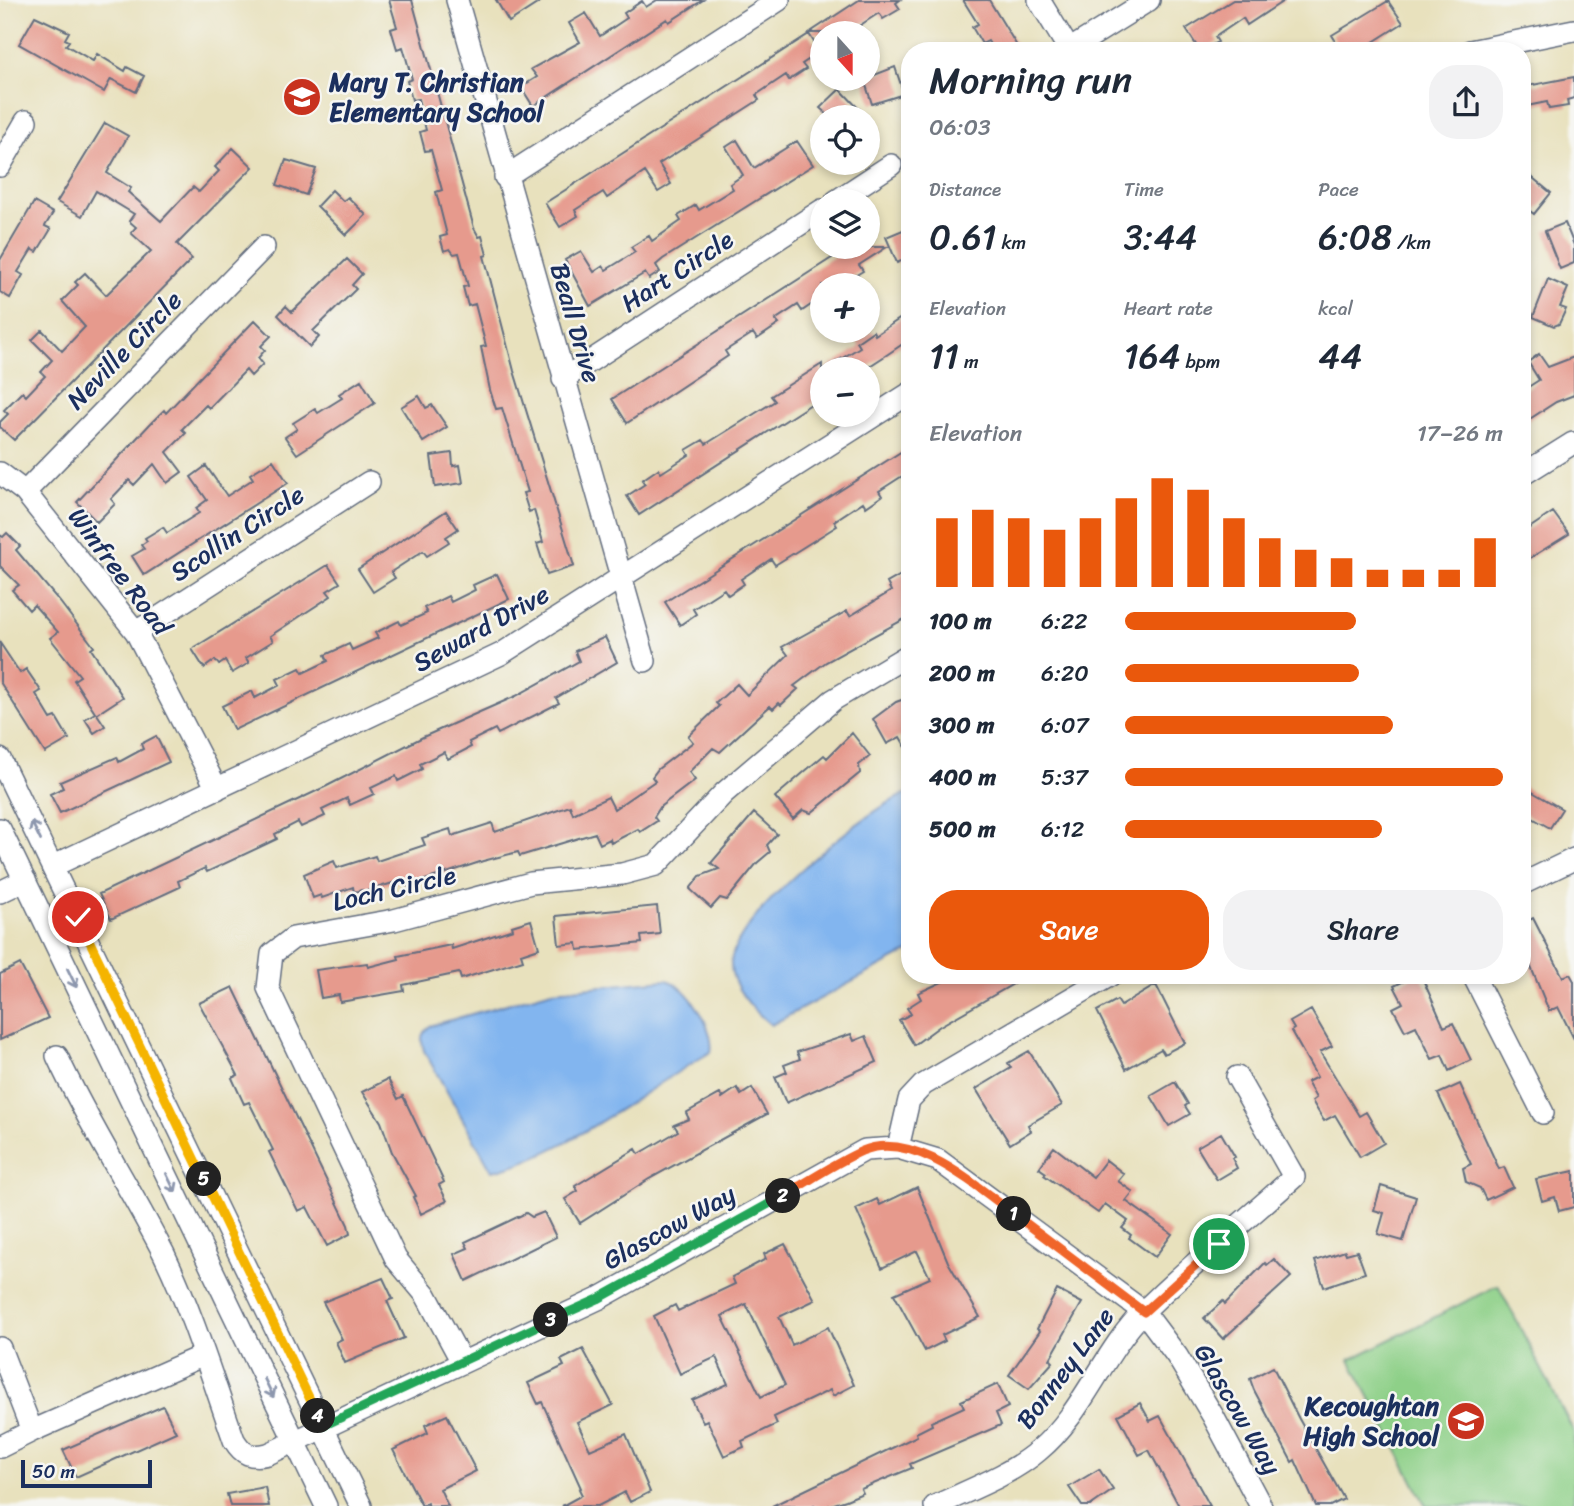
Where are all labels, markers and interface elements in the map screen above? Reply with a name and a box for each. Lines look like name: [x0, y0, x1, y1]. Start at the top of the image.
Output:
north arrow: [810, 21, 880, 91]
map controls: [810, 21, 880, 427]
text: Morning run: [929, 47, 1132, 114]
place label: Mary T. Christian Elementary School: [328, 59, 545, 135]
button: share: [1429, 65, 1503, 139]
school or university icon: Mary T. Christian Elementary School: [281, 76, 323, 118]
button: locate: [810, 105, 880, 175]
text: 06:03: [929, 107, 991, 148]
text: Distance: [929, 173, 1001, 206]
text: Time: [1124, 173, 1164, 206]
text: Pace: [1318, 173, 1359, 206]
button: layers: [810, 189, 880, 259]
text: 0.61: [929, 206, 997, 268]
text: 3:44: [1124, 206, 1197, 268]
text: 6:08: [1318, 206, 1392, 268]
street label: Hart Circle: [611, 217, 743, 325]
text: km: [997, 226, 1026, 259]
text: /km: [1392, 226, 1431, 259]
street label: Beall Drive: [537, 257, 615, 389]
button: +: [810, 273, 880, 343]
street label: Neville Circle: [54, 279, 194, 421]
text: Elevation: [929, 292, 1006, 325]
text: Heart rate: [1124, 292, 1213, 325]
text: kcal: [1318, 292, 1353, 325]
text: 11: [929, 325, 959, 387]
text: 164: [1124, 325, 1180, 387]
text: 44: [1318, 325, 1362, 387]
text: m: [959, 345, 979, 378]
text: bpm: [1180, 345, 1220, 378]
button: −: [810, 357, 880, 427]
text: Elevation: [929, 413, 1022, 454]
text: 17–26 m: [1417, 413, 1503, 454]
street label: Scollin Circle: [160, 472, 314, 594]
street label: Winfree Road: [56, 497, 185, 647]
street label: Seward Drive: [404, 571, 558, 685]
text: 100 m: [929, 601, 992, 642]
text: 6:22: [1041, 601, 1088, 642]
text: 200 m: [929, 653, 995, 694]
text: 6:20: [1041, 653, 1089, 694]
text: 300 m: [929, 705, 994, 746]
text: 6:07: [1041, 705, 1089, 746]
text: 400 m: [929, 757, 996, 798]
text: 5:37: [1041, 757, 1088, 798]
text: 500 m: [929, 809, 996, 850]
text: 6:12: [1041, 809, 1084, 850]
one-way arrow: [28, 821, 42, 842]
street label: Loch Circle: [328, 851, 461, 925]
pin: [48, 887, 108, 947]
button: Save: [929, 890, 1209, 970]
button: Share: [1223, 890, 1503, 970]
icon: check: [59, 898, 97, 936]
one-way arrow: [66, 967, 80, 988]
pin: 5: [186, 1162, 222, 1196]
text: 5: [198, 1162, 209, 1195]
street label: Glascow Way: [594, 1171, 744, 1283]
one-way arrow: [165, 1172, 178, 1193]
pin: 2: [766, 1178, 800, 1214]
text: 2: [777, 1179, 788, 1212]
pin: 1: [996, 1196, 1032, 1232]
text: 1: [1009, 1197, 1018, 1230]
pin: [1189, 1214, 1249, 1274]
icon: arrive: [1200, 1225, 1238, 1263]
street label: Bonney Lane: [1003, 1297, 1127, 1439]
pin: 3: [534, 1302, 568, 1338]
text: 3: [545, 1303, 556, 1336]
street label: Glascow Way: [1182, 1334, 1295, 1484]
one-way arrow: [263, 1377, 277, 1398]
place label: Kecoughtan High School: [1303, 1383, 1441, 1459]
pin: 4: [300, 1398, 336, 1434]
text: 4: [312, 1399, 323, 1432]
school or university icon: Kecoughtan High School: [1445, 1400, 1487, 1442]
text: 50 m: [32, 1455, 75, 1488]
scale bar: [21, 1457, 152, 1489]

